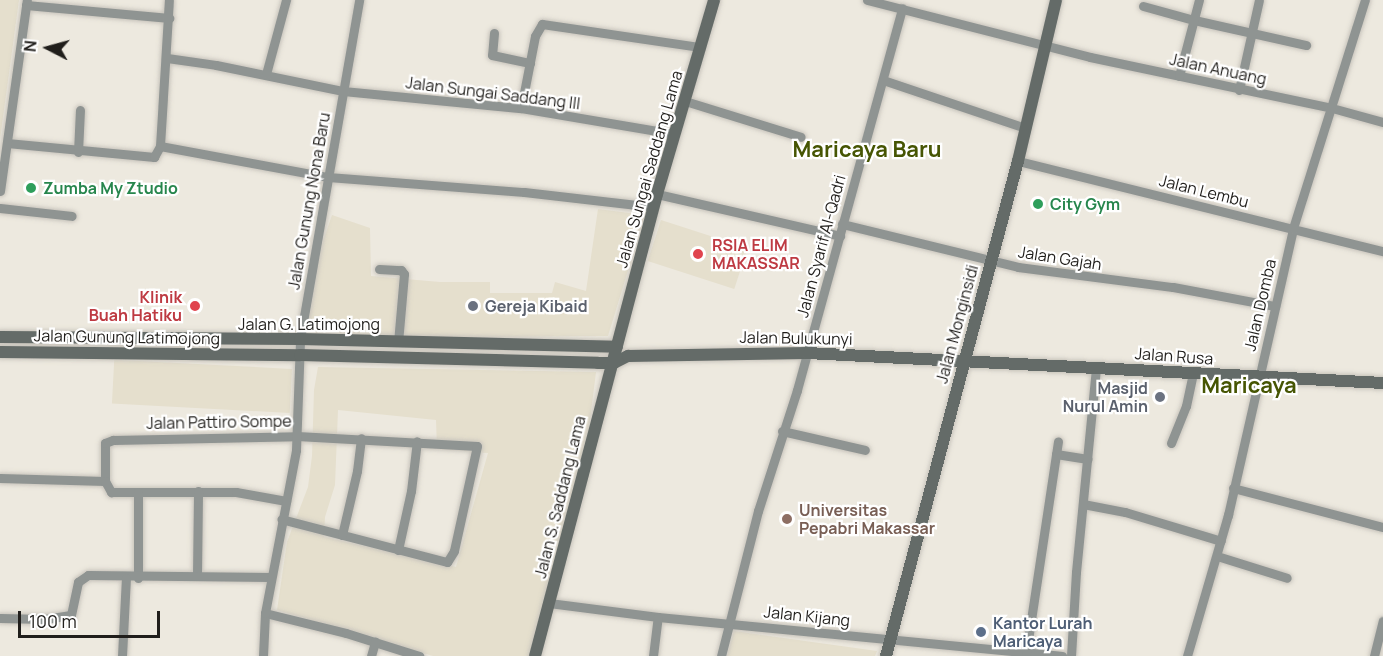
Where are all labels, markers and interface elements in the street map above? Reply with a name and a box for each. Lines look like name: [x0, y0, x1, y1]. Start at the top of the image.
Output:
north arrow: [18, 18, 78, 78]
text: N: [19, 39, 42, 53]
street label: Jalan Anuang: [1168, 49, 1268, 89]
street label: Jalan Sungai Saddang Lama: [612, 68, 686, 270]
street label: Jalan Sungai Saddang III: [405, 73, 581, 113]
street label: Jalan Gunung Nona Baru: [284, 111, 334, 291]
district label: Maricaya Baru: [793, 137, 941, 163]
street label: Jalan Lembu: [1157, 171, 1251, 211]
street label: Jalan Syarif Al-Qadri: [793, 173, 849, 319]
place label: Zumba My Ztudio: [43, 178, 178, 198]
marker: Zumba My Ztudio: [24, 181, 38, 195]
place label: City Gym: [1050, 194, 1120, 214]
marker: City Gym: [1031, 197, 1045, 211]
place label: RSIA ELIM MAKASSAR: [712, 235, 800, 273]
street label: Jalan Gajah: [1017, 242, 1103, 274]
marker: RSIA ELIM MAKASSAR: [689, 245, 707, 263]
street label: Jalan Domba: [1240, 257, 1280, 353]
street label: Jalan Monginsidi: [932, 263, 982, 385]
place label: Klinik Buah Hatiku: [89, 287, 182, 325]
place label: Gereja Kibaid: [485, 296, 588, 316]
marker: Klinik Buah Hatiku: [186, 297, 204, 315]
marker: Gereja Kibaid: [466, 299, 480, 313]
street label: Jalan G. Latimojong: [238, 314, 380, 334]
street label: Jalan Gunung Latimojong: [34, 326, 220, 348]
street label: Jalan Bulukunyi: [739, 327, 853, 349]
street label: Jalan Rusa: [1134, 344, 1214, 368]
district label: Maricaya: [1201, 373, 1297, 399]
place label: Masjid Nurul Amin: [1063, 378, 1148, 416]
marker: Masjid Nurul Amin: [1153, 390, 1167, 404]
street label: Jalan Pattiro Sompe: [146, 411, 292, 433]
street label: Jalan S. Saddang Lama: [531, 414, 589, 580]
place label: Universitas Pepabri Makassar: [799, 500, 935, 538]
marker: Universitas Pepabri Makassar: [780, 512, 794, 526]
scale bar: [21, 599, 164, 637]
street label: Jalan Kijang: [763, 602, 851, 630]
text: 100 m: [29, 609, 77, 633]
place label: Kantor Lurah Maricaya: [993, 613, 1092, 651]
marker: Kantor Lurah Maricaya: [974, 625, 988, 639]

